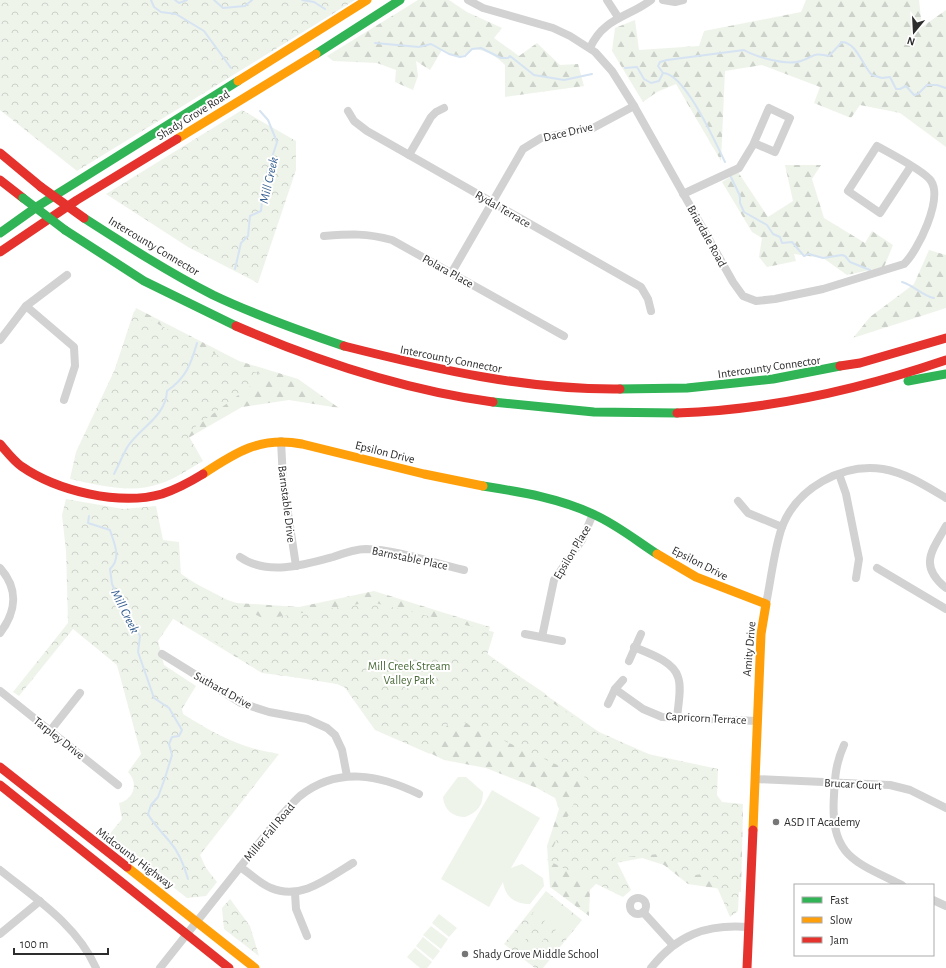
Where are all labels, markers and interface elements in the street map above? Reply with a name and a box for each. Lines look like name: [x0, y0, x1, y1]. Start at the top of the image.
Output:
north arrow: [894, 12, 934, 52]
text: N: [906, 35, 916, 47]
street label: Shady Grove Road: [154, 88, 232, 143]
street label: Dace Drive: [542, 120, 594, 144]
water label: Mill Creek: [258, 156, 281, 205]
street label: Rydal Terrace: [473, 188, 533, 231]
street label: Briardale Road: [685, 203, 729, 269]
street label: Intercounty Connector: [106, 214, 202, 279]
street label: Polara Place: [421, 252, 475, 290]
street label: Intercounty Connector: [399, 343, 503, 376]
street label: Intercounty Connector: [717, 354, 821, 381]
street label: Epsilon Drive: [354, 439, 416, 465]
street label: Barnstable Drive: [276, 465, 298, 543]
street label: Epsilon Place: [551, 523, 593, 581]
street label: Barnstable Place: [371, 544, 449, 572]
street label: Epsilon Drive: [670, 544, 730, 582]
water label: Mill Creek: [108, 588, 141, 636]
street label: Amity Drive: [741, 621, 758, 677]
park label: Mill Creek Stream Valley Park: [368, 660, 450, 687]
street label: Suthard Drive: [192, 669, 254, 711]
street label: Capricorn Terrace: [665, 710, 747, 726]
street label: Tarpley Drive: [31, 714, 87, 762]
street label: Brucar Court: [824, 776, 882, 792]
street label: Miller Fall Road: [241, 801, 297, 863]
place label: ASD IT Academy: [784, 816, 860, 829]
marker: ASD IT Academy: [771, 817, 781, 827]
street label: Midcounty Highway: [93, 825, 176, 892]
legend: [794, 884, 934, 956]
text: Fast: [830, 894, 849, 906]
text: Slow: [830, 914, 852, 926]
scale bar: [14, 930, 108, 956]
text: Jam: [830, 934, 849, 946]
text: 100 m: [20, 938, 48, 950]
place label: Shady Grove Middle School: [473, 948, 599, 961]
marker: Shady Grove Middle School: [460, 949, 470, 959]

